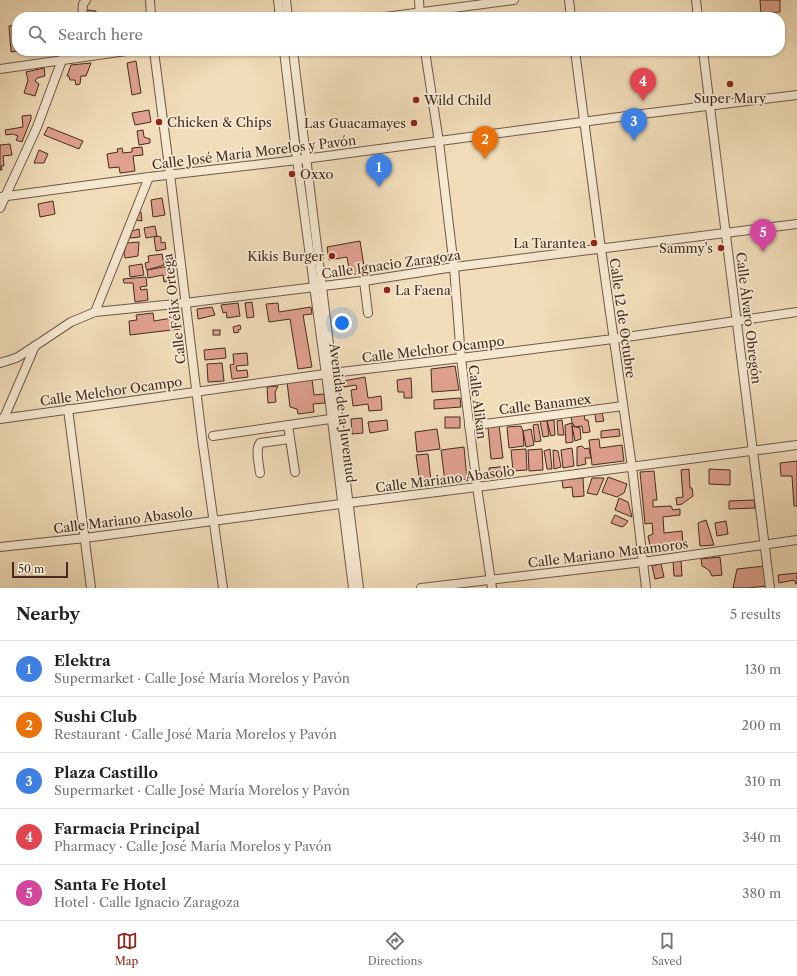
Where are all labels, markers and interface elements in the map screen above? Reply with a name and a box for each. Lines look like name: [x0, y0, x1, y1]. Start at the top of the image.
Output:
search box: [12, 12, 785, 56]
icon: search: [26, 23, 48, 45]
text: Search here: [58, 25, 143, 44]
pin: 4: [630, 68, 656, 101]
marker: Super Mary: [725, 79, 735, 89]
place label: Super Mary: [694, 90, 767, 106]
place label: Wild Child: [423, 92, 491, 108]
marker: Wild Child: [411, 95, 421, 105]
pin: 3: [621, 108, 647, 141]
place label: Chicken & Chips: [167, 114, 272, 130]
place label: Las Guacamayes: [304, 115, 406, 131]
marker: Chicken & Chips: [154, 117, 164, 127]
marker: Las Guacamayes: [409, 118, 419, 128]
pin: 2: [472, 126, 498, 159]
street label: Calle José María Morelos y Pavón: [151, 132, 357, 172]
pin: 1: [366, 154, 392, 187]
place label: Oxxo: [300, 166, 334, 182]
marker: Oxxo: [287, 169, 297, 179]
pin: 5: [750, 219, 776, 252]
place label: La Tarantea: [513, 235, 586, 251]
marker: La Tarantea: [589, 238, 599, 248]
place label: Sammy's: [659, 240, 713, 256]
marker: Sammy's: [716, 243, 726, 253]
street label: Calle Ignacio Zaragoza: [320, 246, 462, 282]
place label: Kikis Burger: [247, 248, 325, 264]
marker: Kikis Burger: [327, 251, 337, 261]
street label: Calle Álvaro Obregón: [733, 251, 765, 385]
street label: Calle Félix Ortega: [159, 253, 189, 365]
street label: Calle 12 de Octubre: [607, 257, 639, 379]
place label: La Faena: [395, 282, 451, 298]
marker: La Faena: [382, 285, 392, 295]
your location: [332, 313, 352, 333]
street label: Calle Melchor Ocampo: [361, 332, 505, 366]
street label: Avenida de la Juventud: [326, 341, 360, 484]
street label: Calle Alikan: [466, 364, 490, 440]
street label: Calle Melchor Ocampo: [39, 373, 183, 409]
street label: Calle Banamex: [498, 390, 592, 418]
street label: Calle Mariano Abasolo: [374, 463, 516, 495]
street label: Calle Mariano Abasolo: [52, 504, 194, 536]
street label: Calle Mariano Matamoros: [527, 535, 689, 571]
scale bar: [12, 560, 68, 579]
text: 50 m: [18, 562, 44, 576]
text: Nearby: [16, 604, 80, 624]
text: 5 results: [730, 606, 781, 622]
text: Elektra: [54, 651, 111, 670]
text: 1: [26, 661, 32, 677]
text: 130 m: [745, 661, 781, 677]
text: Supermarket · Calle José María Morelos y Pavón: [54, 670, 350, 686]
text: Sushi Club: [54, 707, 137, 726]
text: 2: [25, 717, 33, 733]
text: 200 m: [741, 717, 781, 733]
text: Restaurant · Calle José María Morelos y Pavón: [54, 726, 337, 742]
text: Plaza Castillo: [54, 763, 158, 782]
text: 3: [25, 773, 33, 789]
text: 310 m: [745, 773, 781, 789]
text: Supermarket · Calle José María Morelos y Pavón: [54, 782, 350, 798]
text: Farmacia Principal: [54, 819, 200, 838]
text: 4: [25, 829, 33, 845]
text: 340 m: [743, 829, 781, 845]
text: Pharmacy · Calle José María Morelos y Pavón: [54, 838, 332, 854]
text: Santa Fe Hotel: [54, 875, 166, 894]
text: 5: [25, 885, 33, 901]
text: 380 m: [742, 885, 781, 901]
text: Hotel · Calle Ignacio Zaragoza: [54, 894, 240, 910]
tab: Map: [115, 930, 138, 968]
tab: Directions: [368, 930, 422, 968]
tab: Saved: [652, 930, 682, 968]

